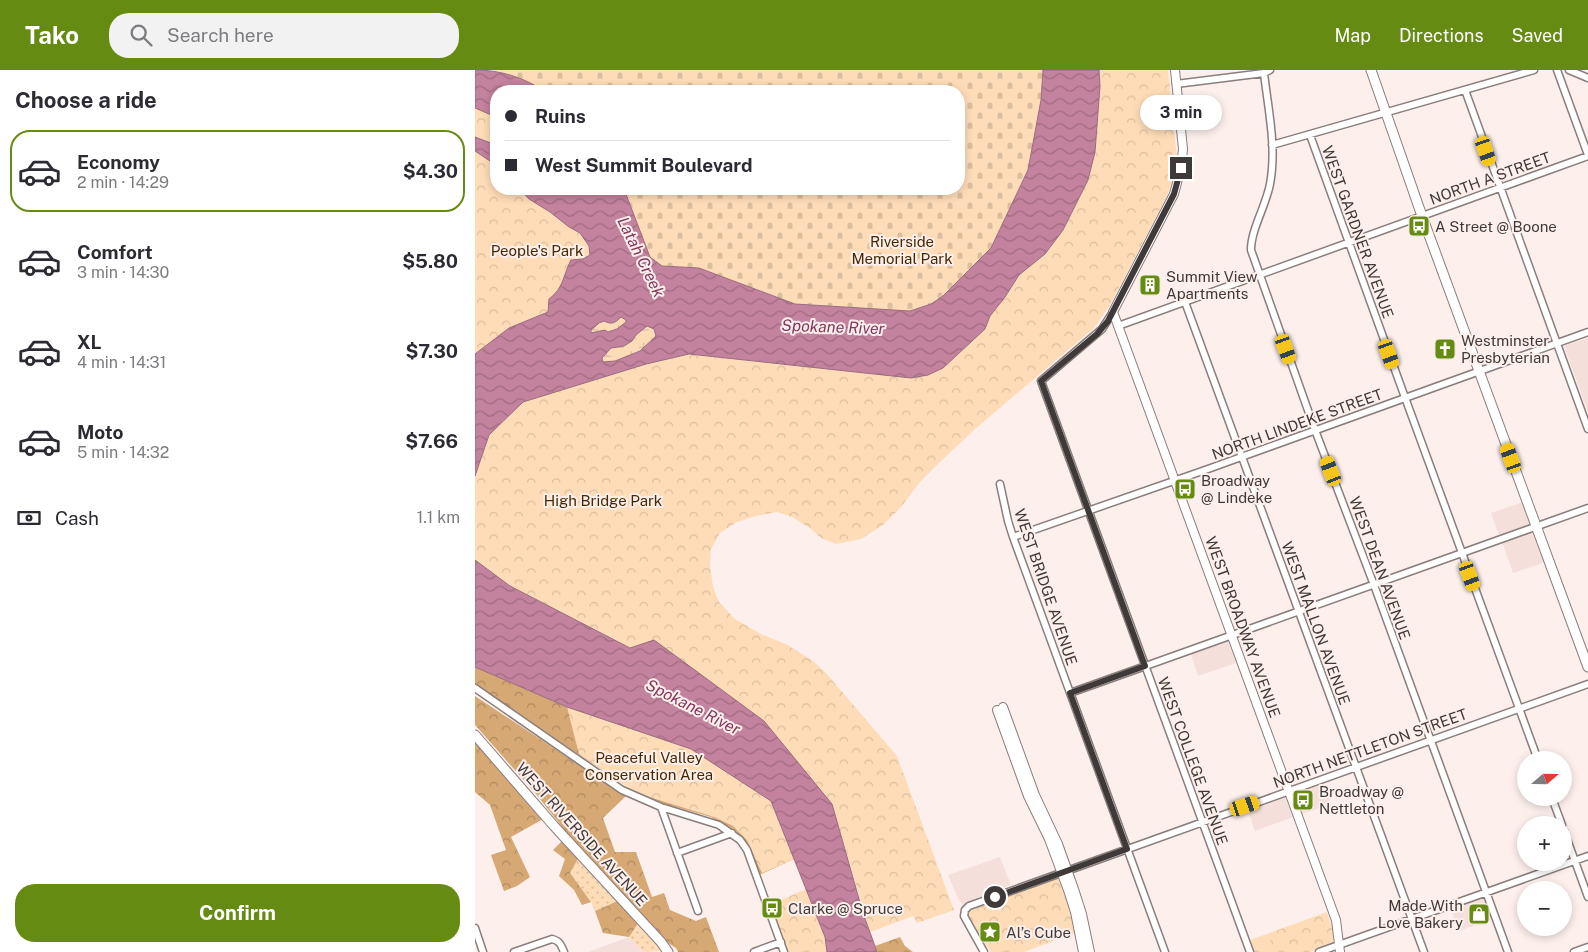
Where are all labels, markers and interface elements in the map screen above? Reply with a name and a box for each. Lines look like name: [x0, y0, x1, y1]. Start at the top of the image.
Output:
search box: [109, 13, 459, 58]
text: Tako: [25, 21, 79, 49]
icon: search: [127, 21, 155, 49]
text: Search here: [167, 24, 274, 46]
text: Map: [1334, 25, 1371, 46]
text: Directions: [1399, 25, 1484, 46]
text: Saved: [1512, 25, 1563, 46]
text: Choose a ride: [15, 87, 157, 113]
callout: 3 min: [1140, 96, 1222, 131]
text: 3 min: [1160, 103, 1202, 122]
text: Ruins: [535, 105, 586, 127]
car: [1474, 134, 1497, 168]
street label: WEST GARDNER AVENUE: [1319, 143, 1397, 321]
street label: NORTH A STREET: [1427, 148, 1553, 208]
icon: car: [17, 149, 62, 194]
text: Economy: [77, 151, 160, 173]
text: West Summit Boulevard: [535, 154, 753, 176]
route end: [1170, 157, 1192, 179]
text: $4.30: [403, 160, 458, 182]
text: 2 min · 14:29: [77, 173, 169, 192]
water label: Latah Creek: [613, 214, 669, 301]
bus stop icon: A Street @ Boone: [1407, 214, 1431, 238]
place label: A Street @ Boone: [1435, 218, 1557, 235]
park label: Riverside Memorial Park: [851, 233, 953, 267]
icon: car: [17, 239, 62, 284]
text: Comfort: [77, 241, 153, 263]
park label: People's Park: [491, 242, 583, 259]
text: $5.80: [402, 250, 458, 272]
text: 3 min · 14:30: [77, 263, 169, 282]
place label: Summit View Apartments: [1166, 268, 1258, 302]
building icon: Summit View Apartments: [1138, 273, 1162, 297]
water label: Spokane River: [781, 316, 886, 338]
icon: car: [17, 329, 62, 374]
text: XL: [77, 331, 102, 353]
car: [1273, 332, 1298, 366]
place label: Westminster Presbyterian: [1461, 332, 1550, 366]
car: [1376, 337, 1401, 371]
church icon: Westminster Presbyterian: [1433, 337, 1457, 361]
text: $7.30: [405, 340, 458, 362]
text: 4 min · 14:31: [77, 353, 166, 372]
street label: NORTH LINDEKE STREET: [1209, 385, 1385, 463]
icon: car: [17, 419, 62, 464]
text: Moto: [77, 421, 123, 443]
text: $7.66: [405, 430, 458, 452]
car: [1498, 441, 1523, 475]
text: 5 min · 14:32: [77, 443, 169, 462]
car: [1318, 454, 1343, 488]
place label: Broadway @ Lindeke: [1201, 472, 1272, 506]
bus stop icon: Broadway @ Lindeke: [1173, 477, 1197, 501]
park label: High Bridge Park: [544, 492, 662, 509]
street label: WEST DEAN AVENUE: [1346, 494, 1414, 642]
icon: cash: [15, 504, 43, 532]
text: Cash: [55, 507, 99, 529]
street label: WEST BRIDGE AVENUE: [1011, 507, 1081, 667]
text: 1.1 km: [417, 508, 460, 527]
street label: WEST BROADWAY AVENUE: [1202, 534, 1284, 720]
street label: WEST MALLON AVENUE: [1279, 539, 1353, 707]
car: [1457, 559, 1482, 593]
water label: Spokane River: [643, 675, 744, 739]
street label: WEST COLLEGE AVENUE: [1155, 675, 1231, 847]
street label: NORTH NETTLETON STREET: [1271, 705, 1469, 791]
park label: Peaceful Valley Conservation Area: [585, 749, 713, 783]
north arrow: [1517, 751, 1573, 806]
map controls: [1517, 751, 1572, 936]
street label: WEST RIVERSIDE AVENUE: [513, 759, 651, 909]
place label: Broadway @ Nettleton: [1319, 783, 1404, 817]
bus stop icon: Broadway @ Nettleton: [1291, 788, 1315, 812]
car: [1228, 794, 1261, 818]
button: +: [1517, 816, 1572, 871]
button: −: [1517, 881, 1572, 936]
button: Confirm: [15, 884, 460, 942]
route start: [984, 886, 1006, 908]
bus stop icon: Clarke @ Spruce: [760, 896, 784, 920]
place label: Made With Love Bakery: [1378, 897, 1463, 931]
place label: Clarke @ Spruce: [788, 900, 903, 917]
shop icon: Made With Love Bakery: [1467, 902, 1491, 926]
place icon: Al’s Cube: [978, 920, 1002, 944]
place label: Al’s Cube: [1006, 924, 1071, 941]

